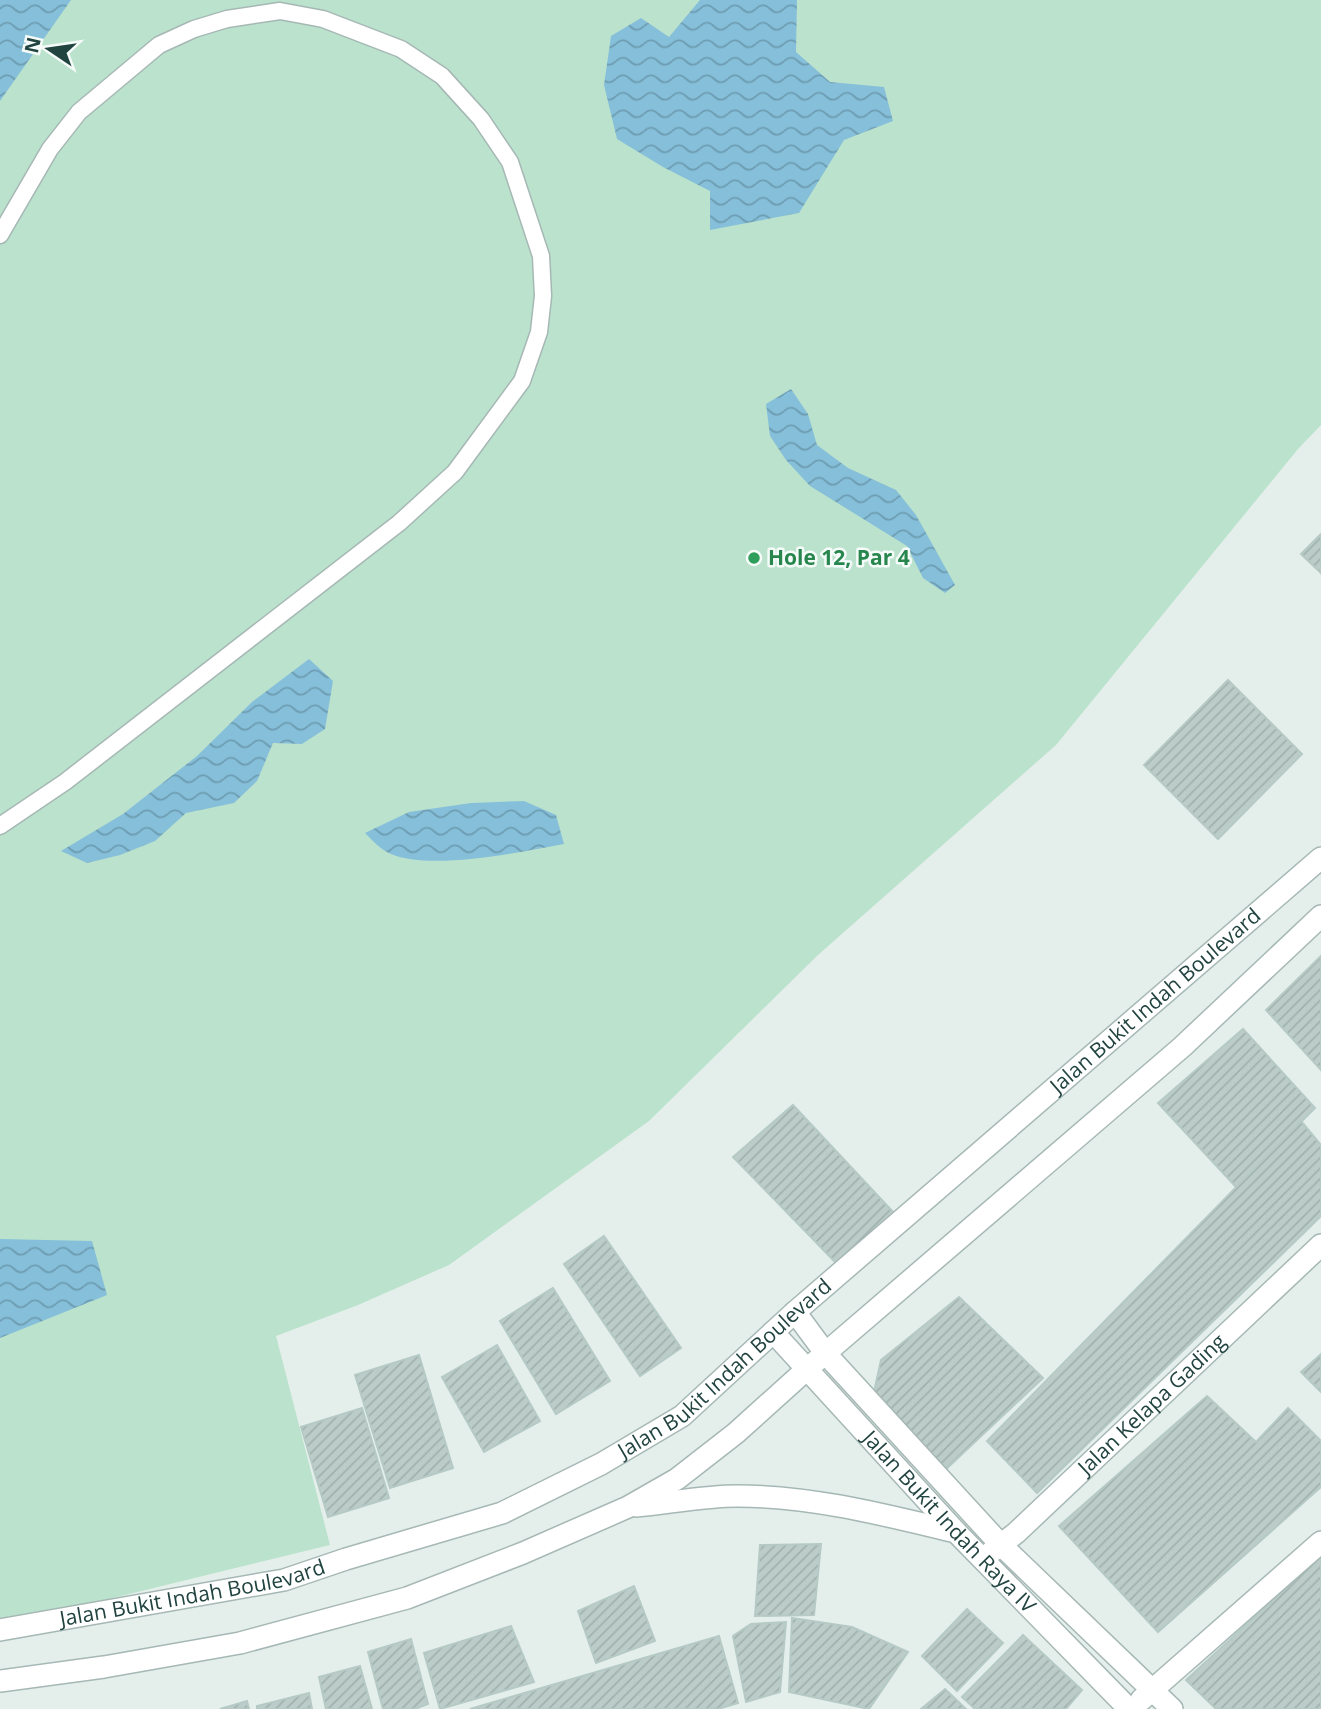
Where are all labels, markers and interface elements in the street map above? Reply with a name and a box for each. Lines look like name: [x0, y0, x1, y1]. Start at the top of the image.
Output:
north arrow: [14, 14, 84, 84]
text: N: [18, 35, 47, 56]
place label: Hole 12, Par 4: [768, 543, 910, 571]
marker: Hole 12, Par 4: [746, 550, 762, 566]
street label: Jalan Bukit Indah Boulevard: [1042, 901, 1266, 1100]
street label: Jalan Bukit Indah Boulevard: [611, 1272, 837, 1465]
street label: Jalan Kelapa Gading: [1070, 1327, 1231, 1482]
street label: Jalan Bukit Indah Raya IV: [856, 1423, 1043, 1619]
street label: Jalan Bukit Indah Boulevard: [56, 1552, 329, 1633]

